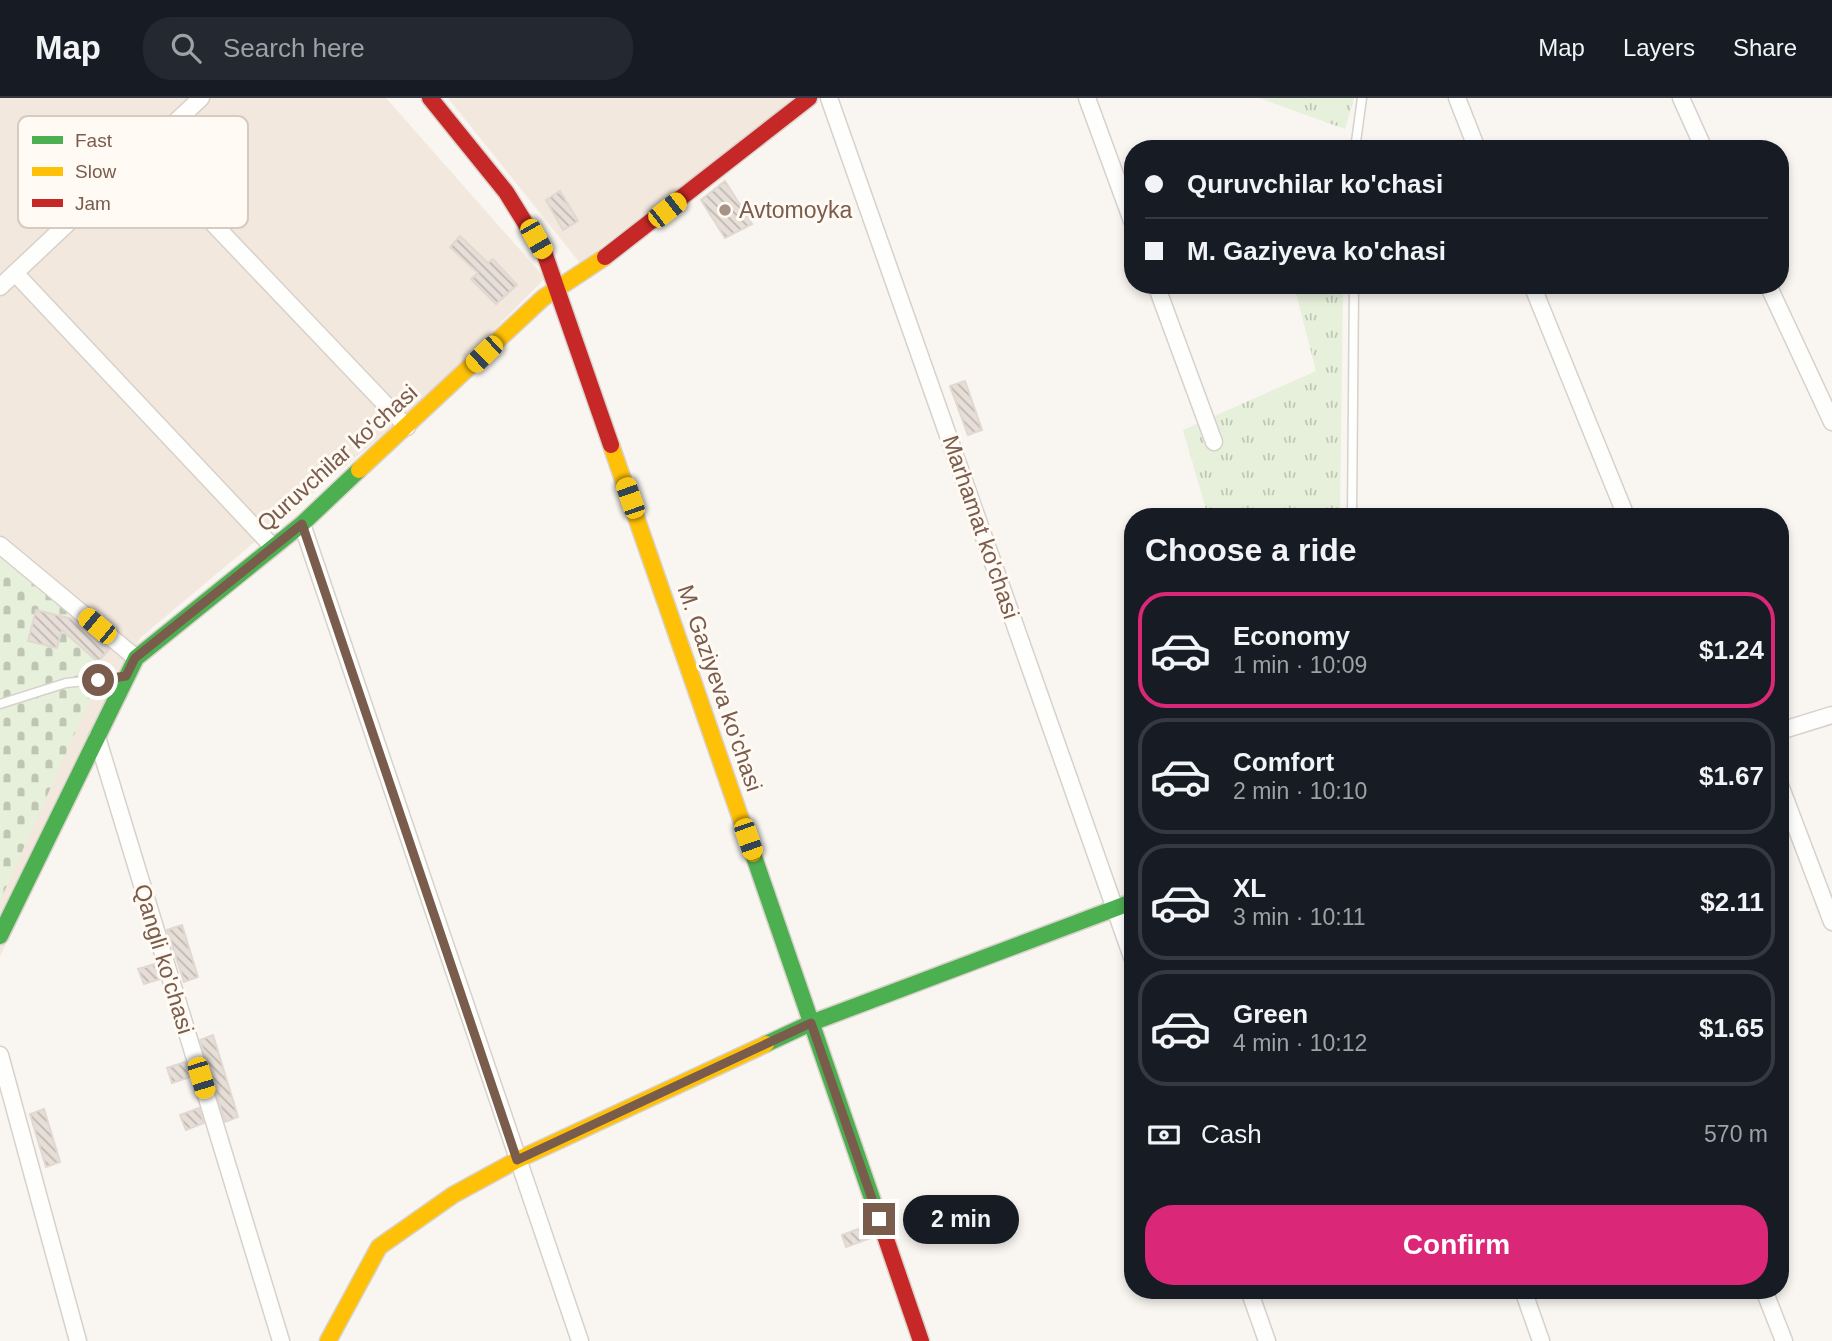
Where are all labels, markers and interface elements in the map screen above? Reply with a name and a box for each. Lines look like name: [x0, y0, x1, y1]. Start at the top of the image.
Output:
search box: [143, 17, 633, 80]
text: Map: [35, 29, 101, 66]
icon: search: [167, 29, 205, 67]
text: Search here: [223, 33, 365, 63]
text: Map: [1538, 34, 1585, 61]
text: Layers: [1623, 34, 1695, 61]
text: Share: [1733, 34, 1797, 61]
legend: [18, 116, 248, 228]
text: Fast: [75, 130, 113, 151]
text: Slow: [75, 161, 116, 182]
text: Quruvchilar ko'chasi: [1187, 169, 1443, 199]
car: [644, 189, 691, 231]
text: Jam: [75, 193, 111, 214]
place label: Avtomoyka: [739, 197, 853, 223]
marker: Avtomoyka: [717, 202, 733, 218]
car: [517, 216, 556, 262]
text: M. Gaziyeva ko'chasi: [1187, 236, 1446, 266]
car: [462, 332, 507, 376]
street label: Quruvchilar ko'chasi: [252, 379, 422, 537]
street label: Marhamat ko'chasi: [937, 432, 1025, 622]
car: [614, 475, 647, 521]
text: Choose a ride: [1145, 532, 1357, 568]
street label: M. Gaziyeva ko'chasi: [672, 581, 768, 795]
car: [75, 604, 120, 648]
icon: car: [1149, 619, 1212, 682]
text: Economy: [1233, 621, 1350, 651]
text: $1.24: [1699, 635, 1764, 665]
text: 1 min · 10:09: [1233, 652, 1367, 678]
route start: [82, 664, 114, 696]
icon: car: [1149, 745, 1212, 808]
text: Comfort: [1233, 747, 1334, 777]
text: $1.67: [1699, 761, 1764, 791]
text: 2 min · 10:10: [1233, 778, 1367, 804]
car: [732, 816, 765, 862]
icon: car: [1149, 871, 1212, 934]
text: XL: [1233, 873, 1266, 903]
street label: Qangli ko'chasi: [129, 881, 199, 1037]
text: $2.11: [1700, 887, 1764, 917]
text: 3 min · 10:11: [1233, 904, 1366, 930]
icon: car: [1149, 997, 1212, 1060]
text: Green: [1233, 999, 1308, 1029]
text: $1.65: [1699, 1013, 1764, 1043]
text: 4 min · 10:12: [1233, 1030, 1367, 1056]
car: [185, 1055, 218, 1101]
icon: cash: [1145, 1116, 1183, 1154]
text: Cash: [1201, 1119, 1262, 1149]
text: 570 m: [1704, 1121, 1768, 1147]
callout: 2 min: [903, 1194, 1019, 1244]
route end: [863, 1203, 895, 1235]
button: Confirm: [1145, 1205, 1768, 1285]
text: 2 min: [931, 1206, 991, 1232]

